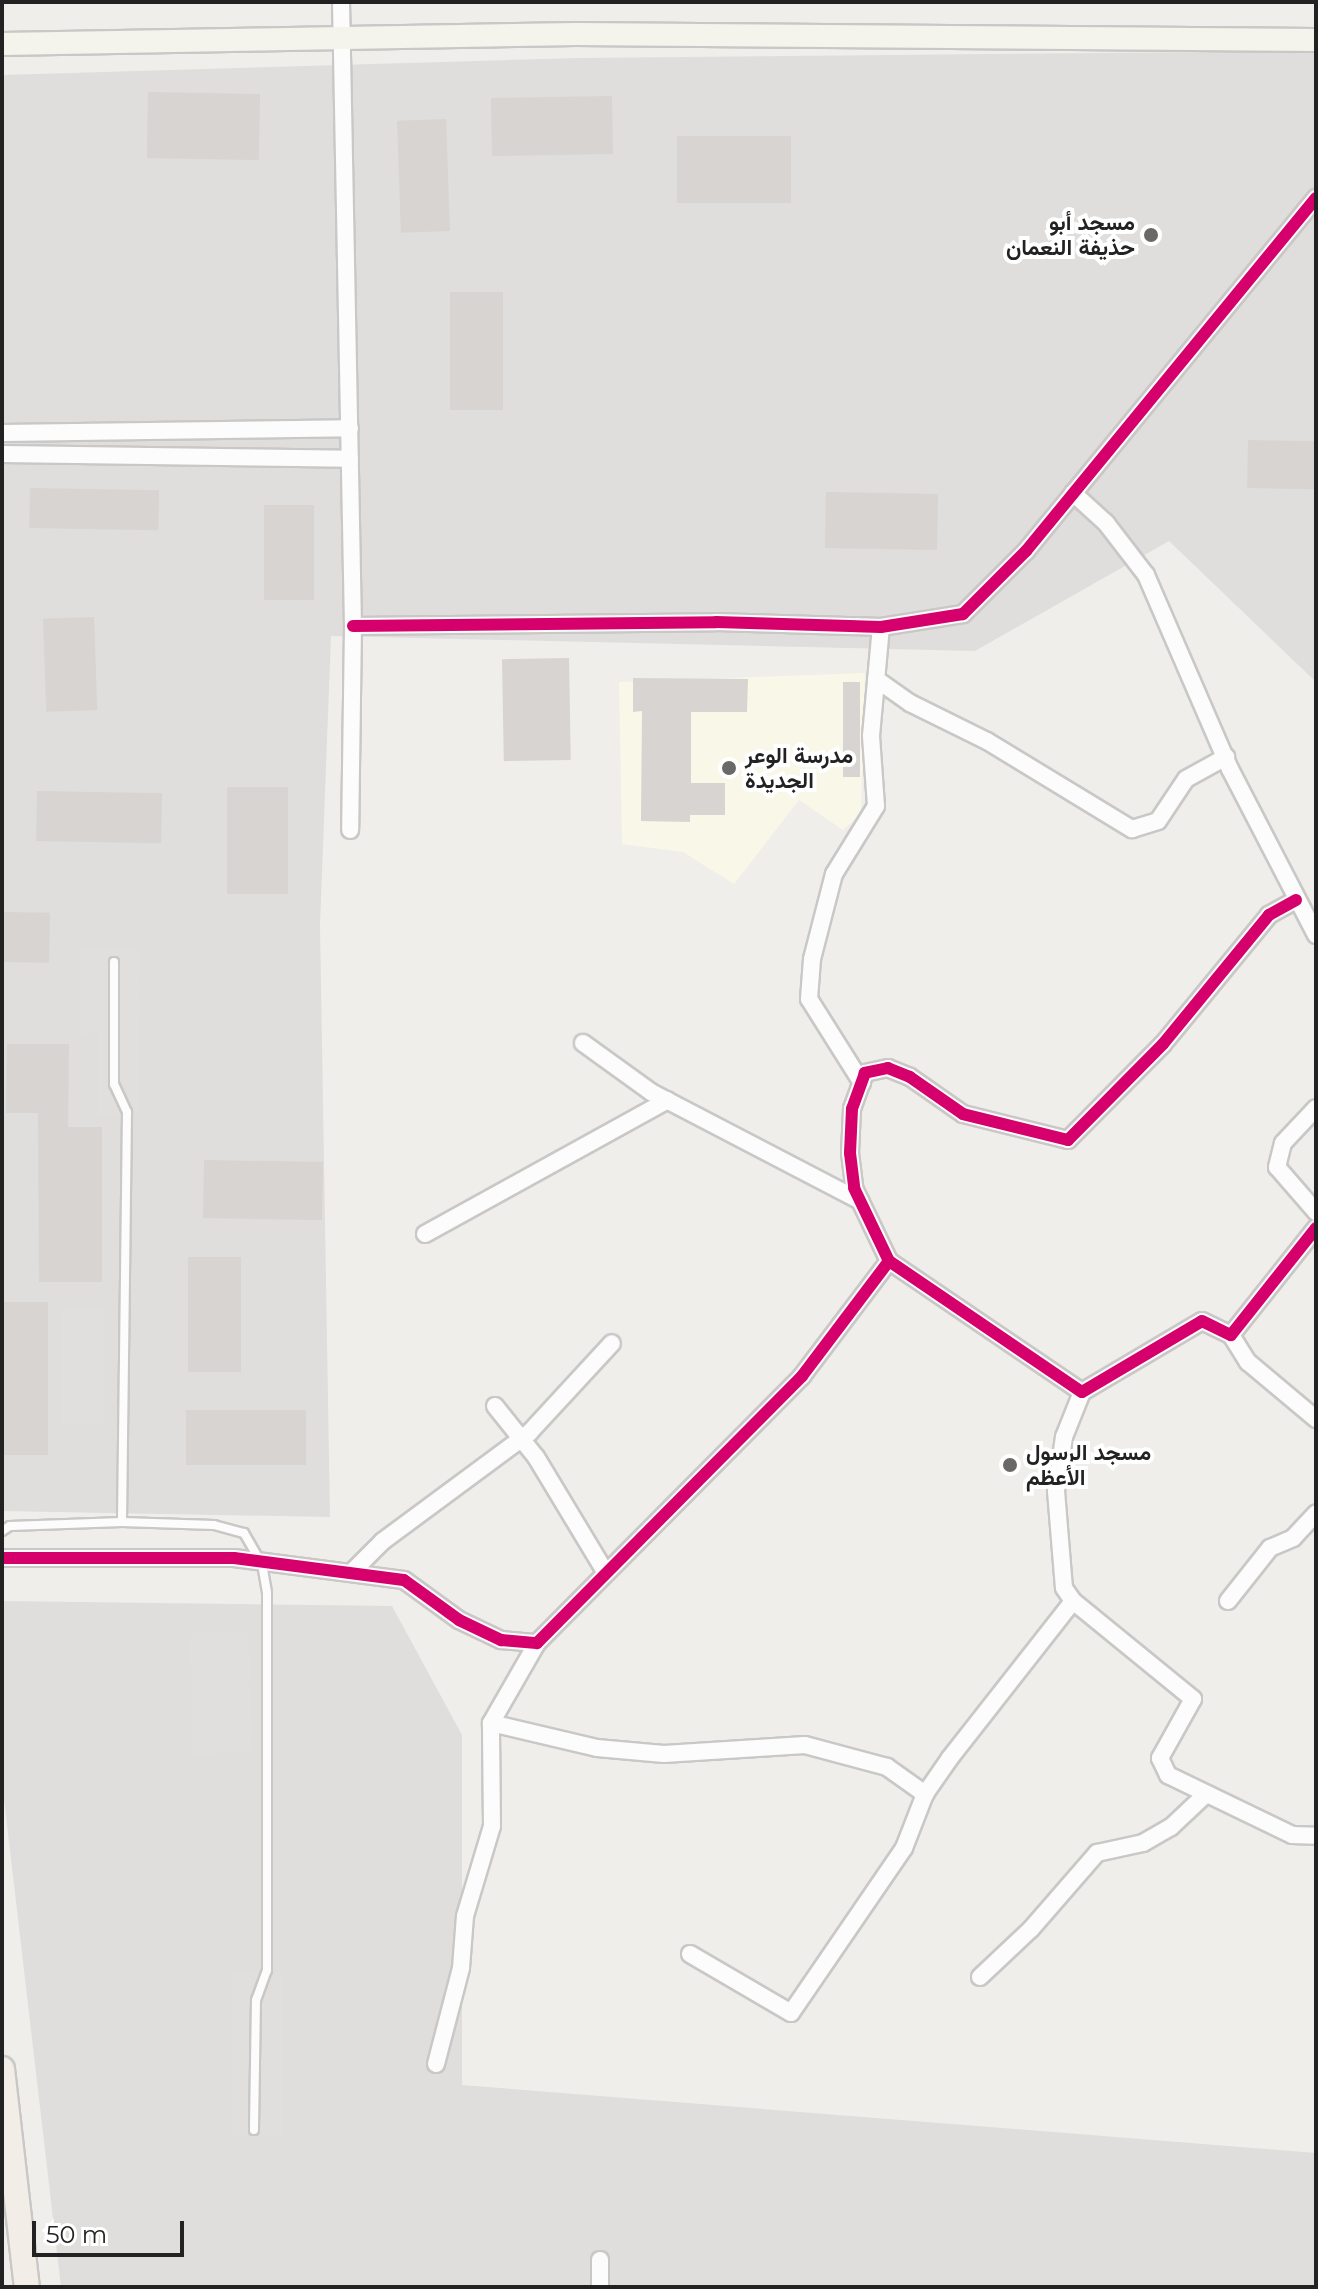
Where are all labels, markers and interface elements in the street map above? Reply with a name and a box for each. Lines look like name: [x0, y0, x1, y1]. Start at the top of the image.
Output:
place label: مسجد أبو حذيفة النعمان: [1006, 209, 1135, 260]
marker: مسجد أبو حذيفة النعمان: [1142, 226, 1160, 244]
place label: مدرسة الوعر الجديدة: [745, 742, 853, 794]
marker: مدرسة الوعر الجديدة: [720, 759, 738, 777]
place label: مسجد الرسول الأعظم: [1026, 1439, 1151, 1490]
marker: مسجد الرسول الأعظم: [1001, 1456, 1019, 1474]
scale bar: [36, 2205, 188, 2255]
text: 50 m: [46, 2220, 107, 2249]

